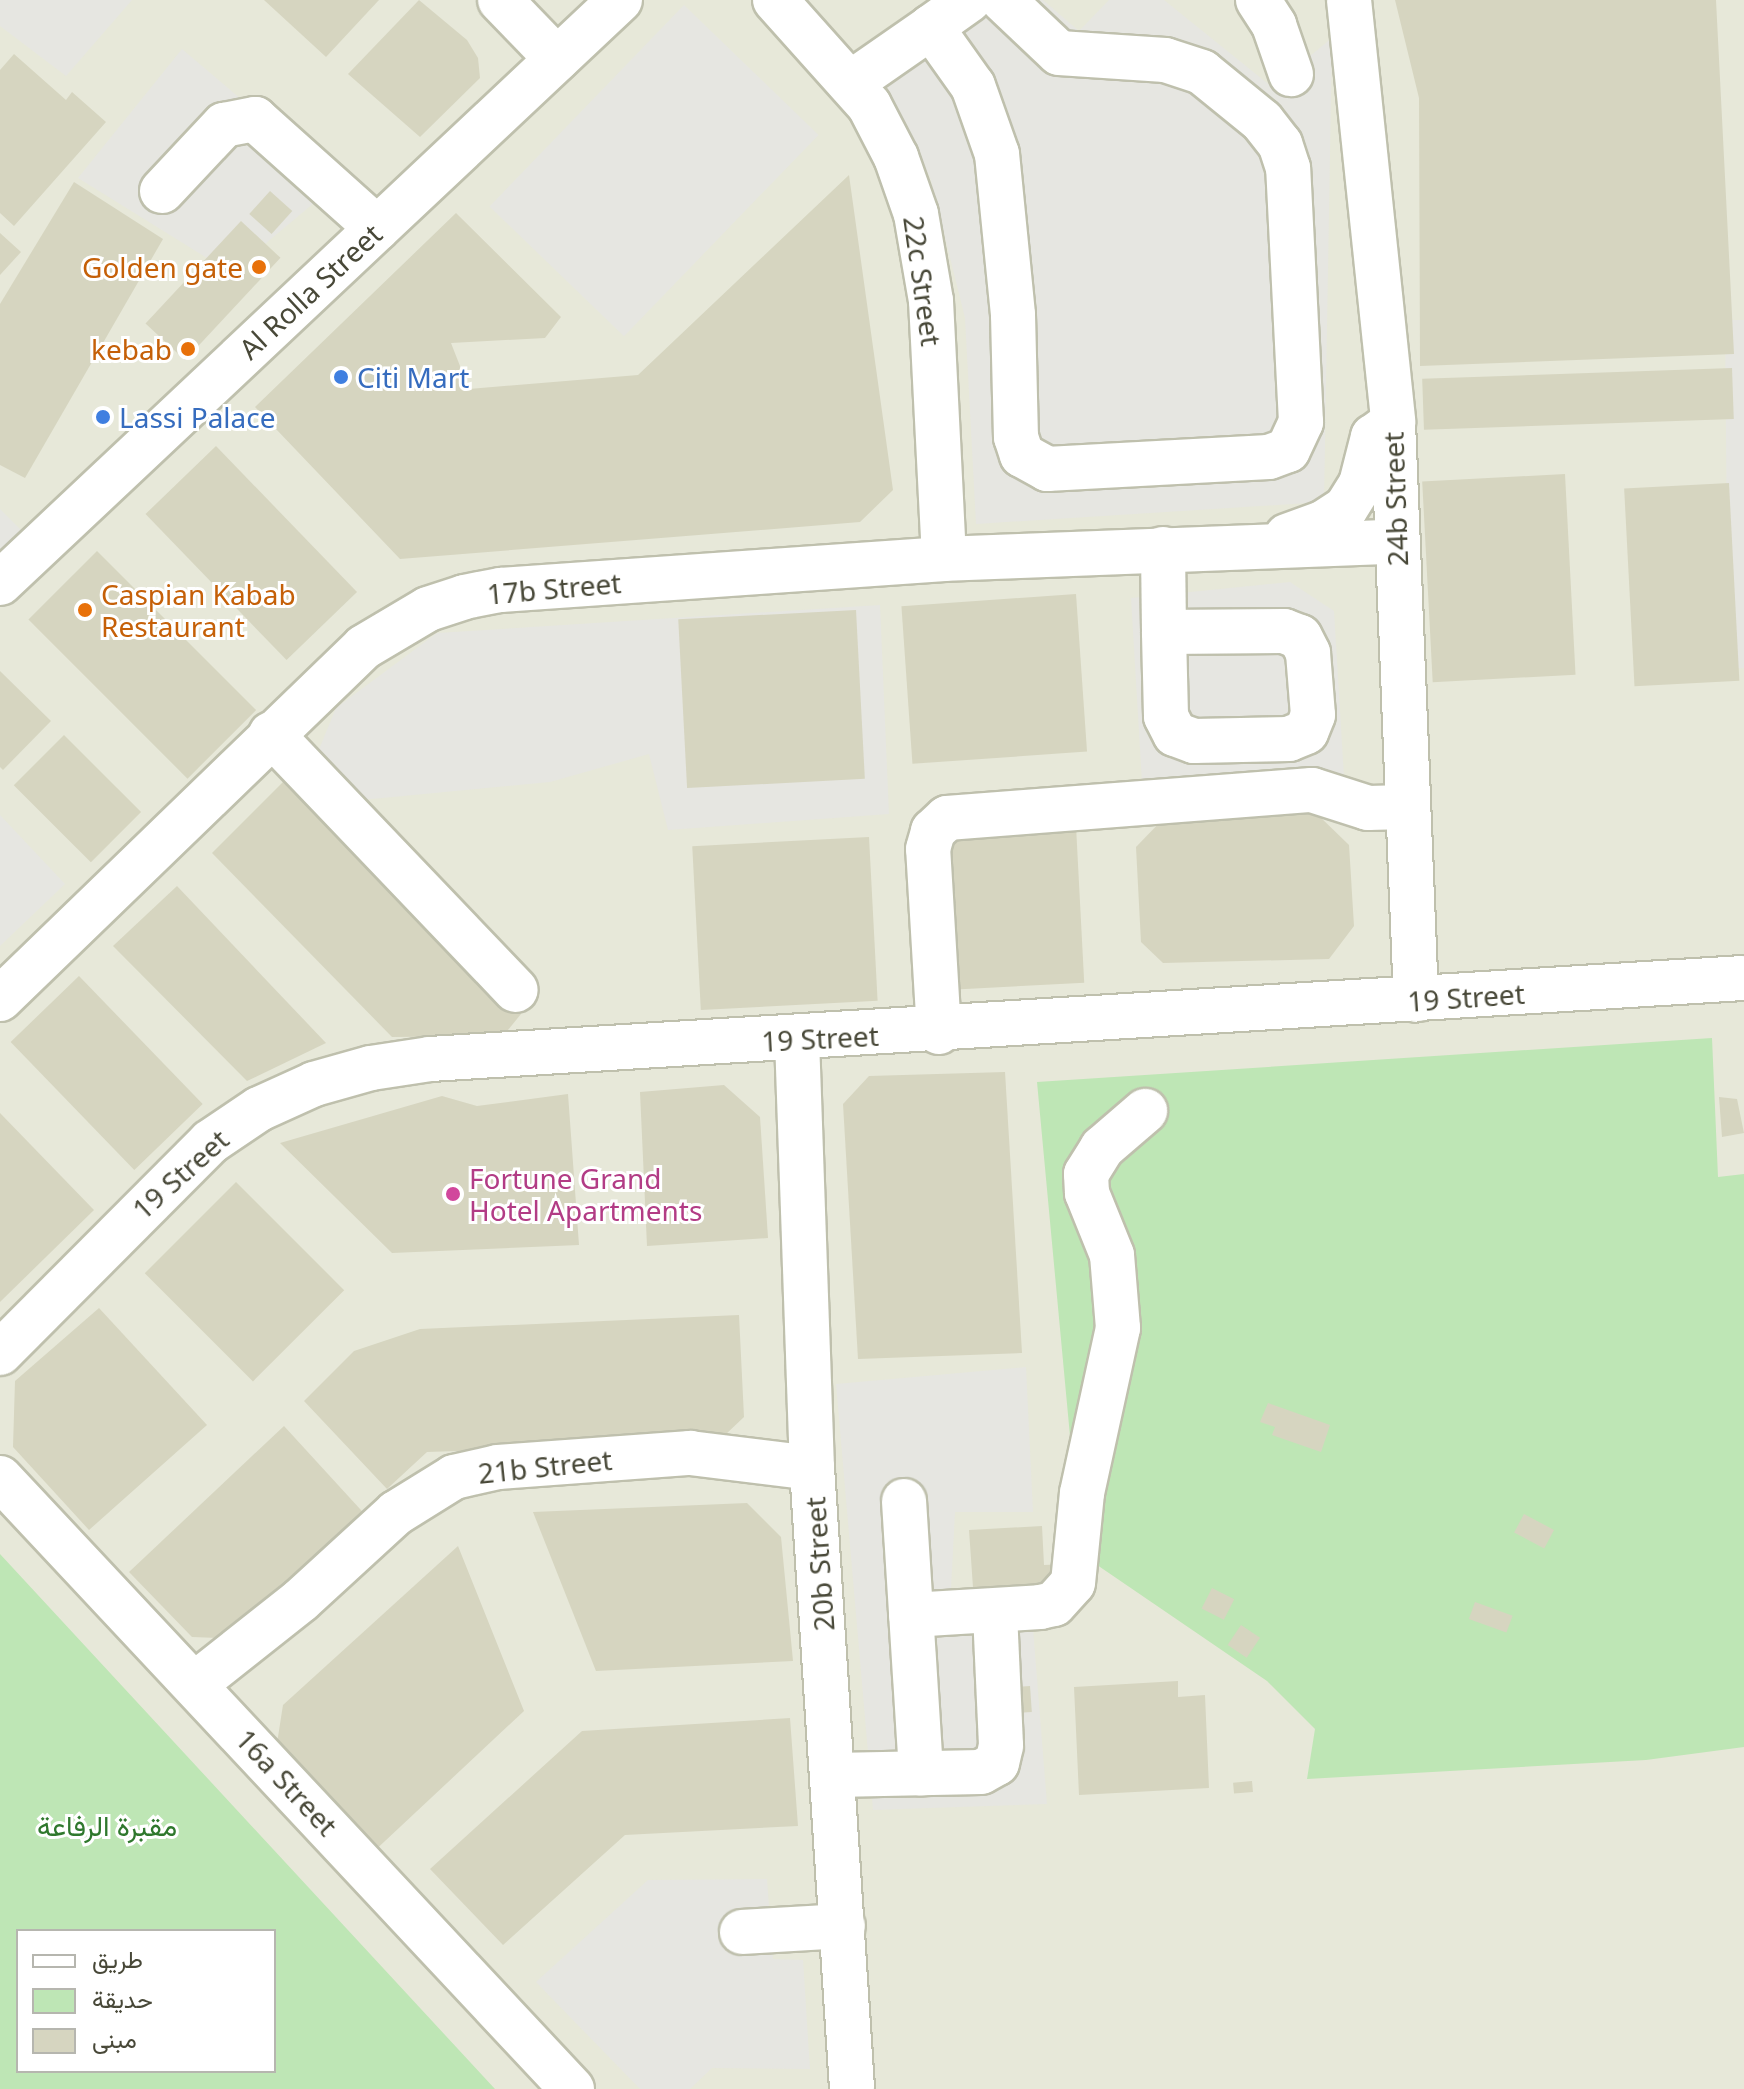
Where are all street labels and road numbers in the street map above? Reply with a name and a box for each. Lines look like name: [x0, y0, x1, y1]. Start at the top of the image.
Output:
street label: 22c Street: [897, 214, 949, 348]
street label: Al Rolla Street: [232, 217, 388, 365]
street label: 24b Street: [1376, 431, 1414, 567]
street label: 17b Street: [485, 565, 623, 611]
street label: 19 Street: [1406, 976, 1526, 1018]
street label: 19 Street: [760, 1018, 880, 1058]
street label: 19 Street: [125, 1122, 235, 1226]
street label: 21b Street: [476, 1442, 614, 1490]
street label: 20b Street: [798, 1496, 840, 1632]
street label: 16a Street: [229, 1722, 345, 1842]

